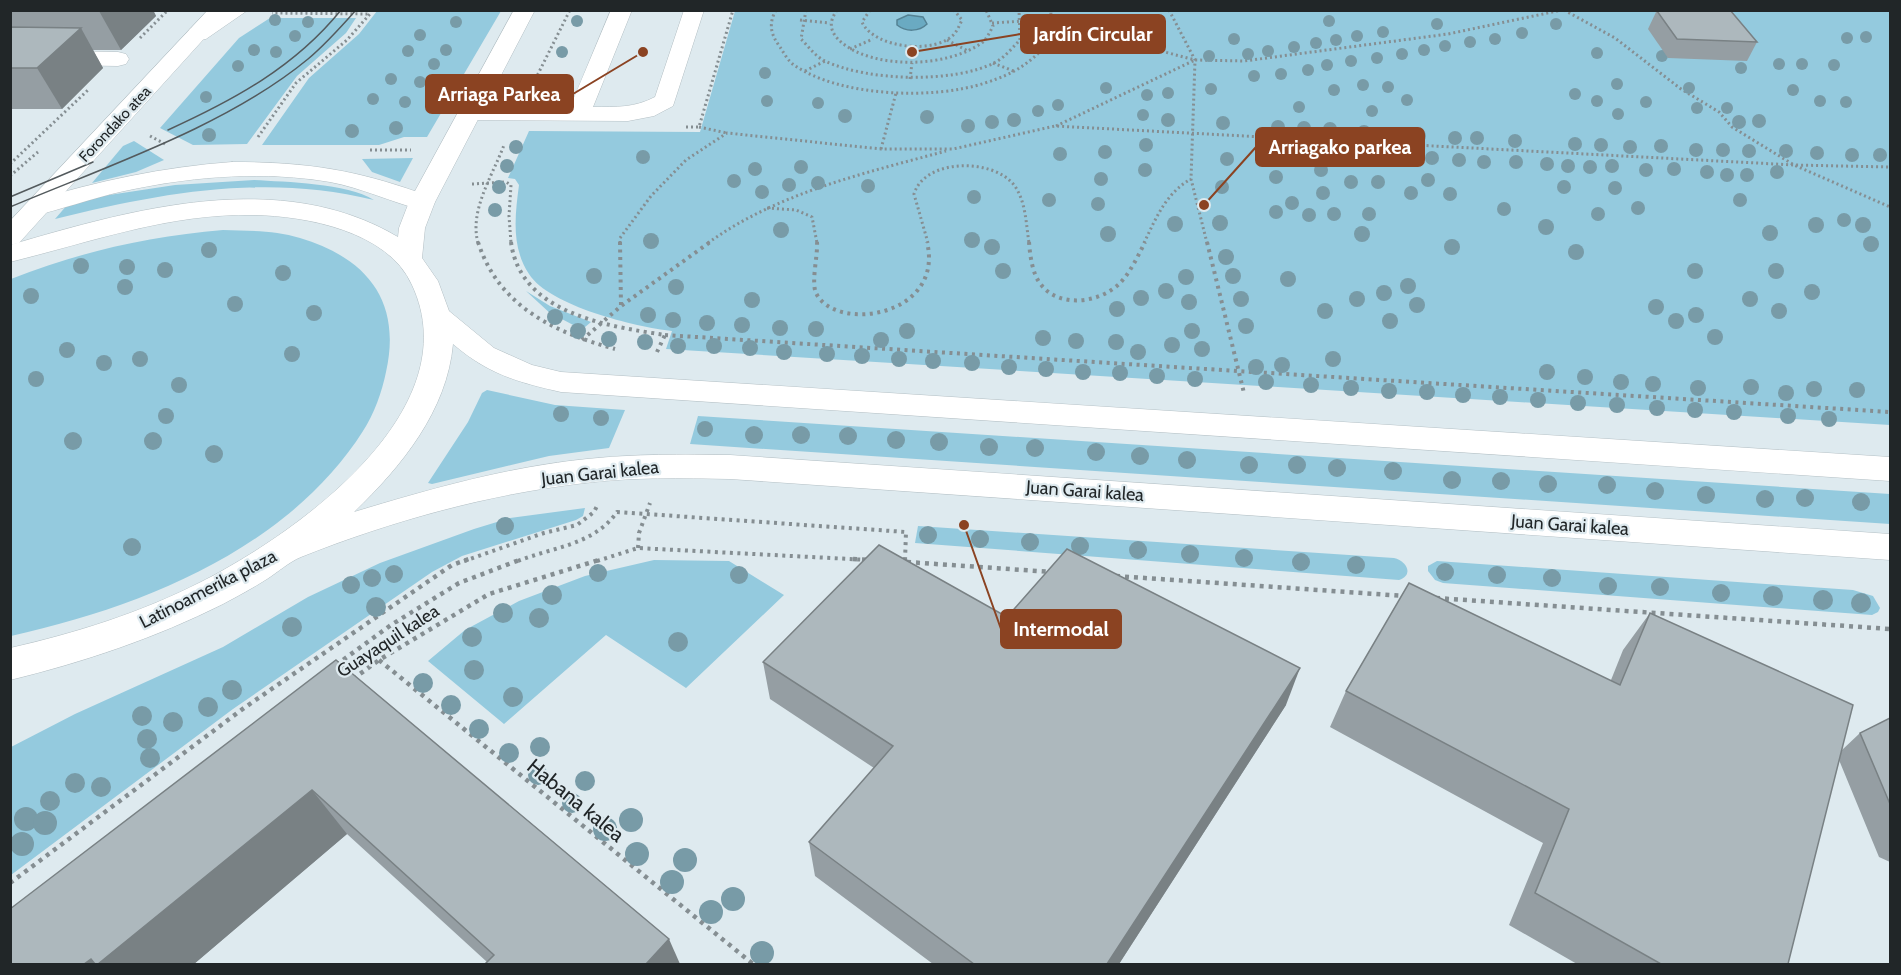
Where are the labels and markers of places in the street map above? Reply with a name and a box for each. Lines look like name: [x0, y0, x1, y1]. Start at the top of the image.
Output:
callout: Jardín Circular: [1021, 15, 1165, 53]
callout: Arriaga Parkea: [426, 75, 573, 113]
callout: Arriagako parkea: [1256, 128, 1424, 166]
callout: Intermodal: [1001, 610, 1121, 648]

